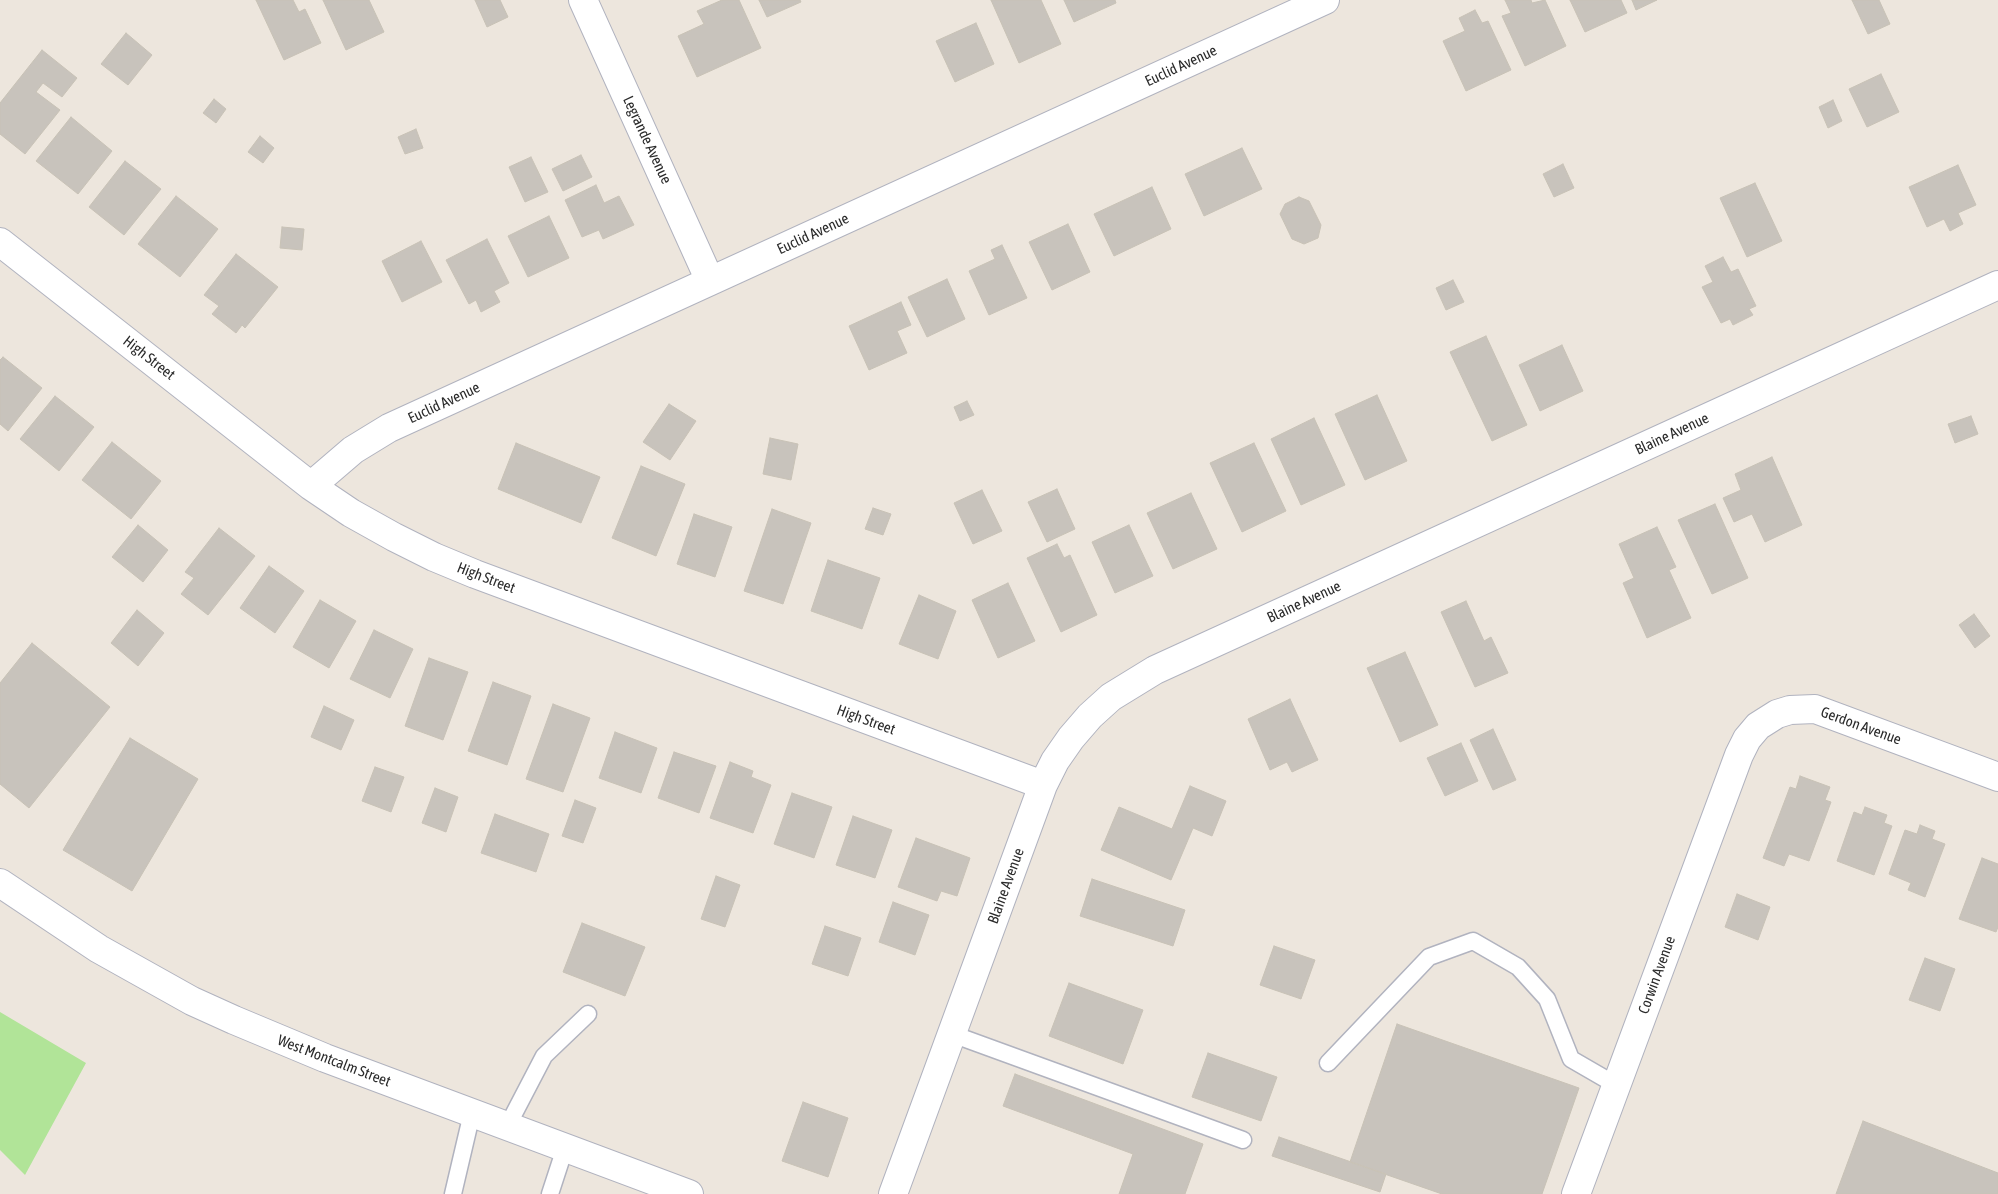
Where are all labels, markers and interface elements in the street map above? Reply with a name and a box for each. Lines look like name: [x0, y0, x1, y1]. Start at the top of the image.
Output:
street label: Euclid Avenue: [1142, 42, 1220, 90]
street label: Legrande Avenue: [619, 93, 675, 187]
street label: Euclid Avenue: [774, 210, 852, 258]
street label: High Street: [119, 332, 179, 384]
street label: Euclid Avenue: [405, 379, 483, 427]
street label: Blaine Avenue: [1632, 409, 1712, 459]
street label: High Street: [454, 559, 518, 597]
street label: Blaine Avenue: [1264, 577, 1344, 627]
street label: High Street: [834, 701, 898, 739]
street label: Gerdon Avenue: [1818, 703, 1904, 749]
street label: Blaine Avenue: [984, 846, 1028, 926]
street label: Corwin Avenue: [1635, 934, 1679, 1016]
street label: West Montcalm Street: [275, 1031, 393, 1091]

